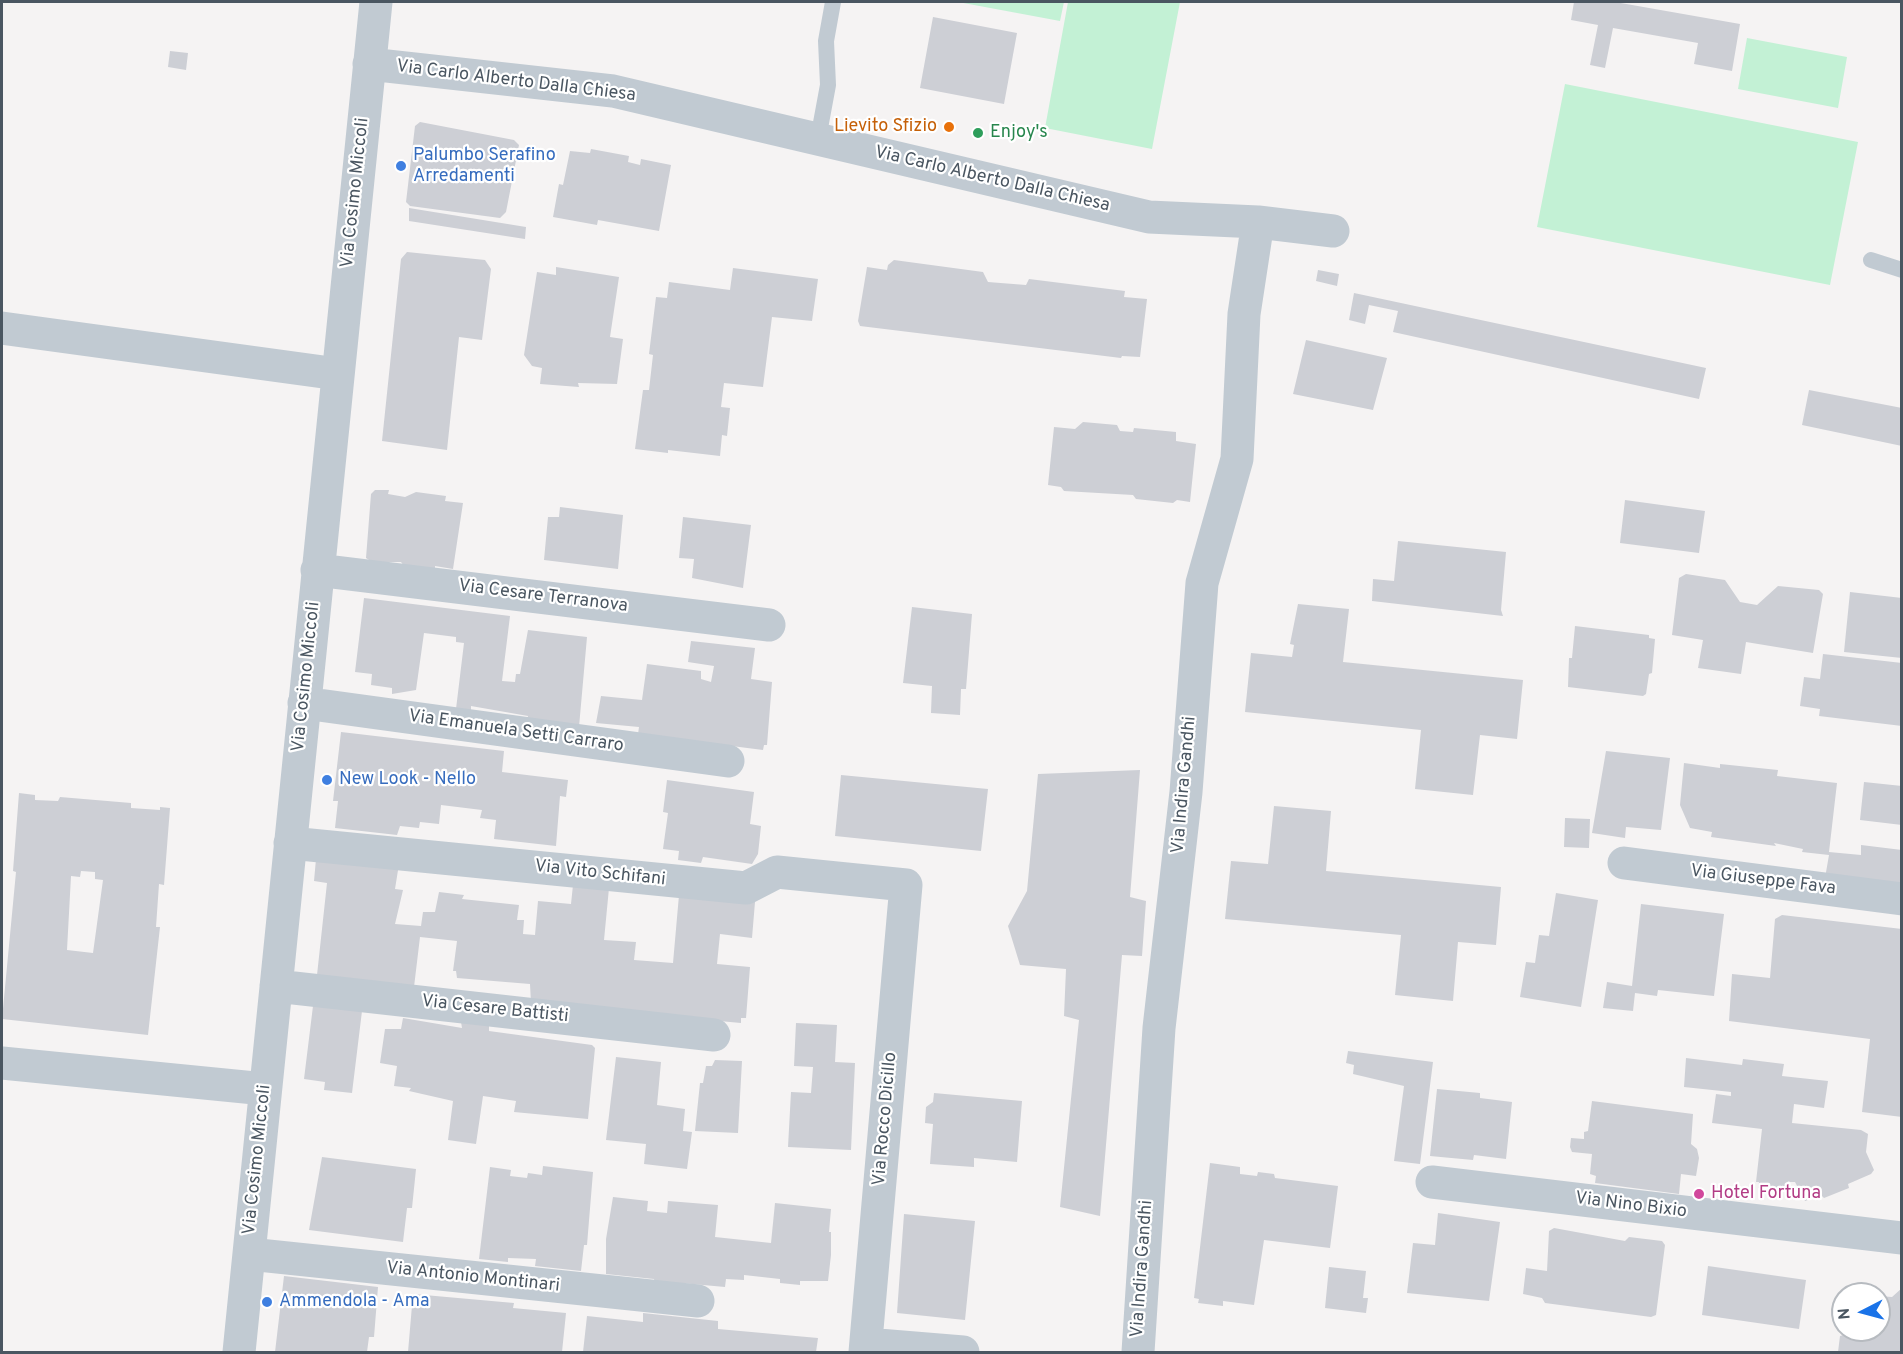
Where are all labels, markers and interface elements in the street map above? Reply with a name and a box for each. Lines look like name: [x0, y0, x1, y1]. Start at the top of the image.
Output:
street label: Via Carlo Alberto Dalla Chiesa: [395, 57, 637, 107]
place label: Lievito Sfizio: [834, 116, 937, 138]
street label: Via Cosimo Miccoli: [337, 117, 375, 269]
marker: Lievito Sfizio: [942, 120, 956, 134]
place label: Enjoy's: [990, 122, 1048, 144]
marker: Enjoy's: [971, 126, 985, 140]
street label: Via Carlo Alberto Dalla Chiesa: [872, 142, 1112, 218]
place label: Palumbo Serafino Arredamenti: [413, 145, 556, 188]
marker: Palumbo Serafino Arredamenti: [394, 159, 408, 173]
street label: Via Cesare Terranova: [457, 576, 629, 618]
street label: Via Cosimo Miccoli: [288, 601, 326, 753]
street label: Via Emanuela Setti Carraro: [407, 706, 625, 758]
street label: Via Indira Gandhi: [1168, 715, 1202, 855]
place label: New Look - Nello: [339, 769, 476, 791]
marker: New Look - Nello: [320, 773, 334, 787]
street label: Via Vito Schifani: [533, 856, 667, 892]
street label: Via Giuseppe Fava: [1689, 861, 1837, 901]
street label: Via Cesare Battisti: [420, 992, 570, 1028]
street label: Via Rocco Dicillo: [869, 1051, 903, 1187]
street label: Via Cosimo Miccoli: [239, 1084, 277, 1236]
place label: Hotel Fortuna: [1711, 1183, 1821, 1205]
marker: Hotel Fortuna: [1692, 1187, 1706, 1201]
street label: Via Nino Bixio: [1574, 1188, 1688, 1224]
street label: Via Indira Gandhi: [1127, 1200, 1159, 1338]
street label: Via Antonio Montinari: [385, 1258, 561, 1298]
north arrow: [1831, 1282, 1891, 1342]
place label: Ammendola - Ama: [279, 1291, 429, 1313]
marker: Ammendola - Ama: [260, 1295, 274, 1309]
text: N: [1835, 1307, 1856, 1320]

